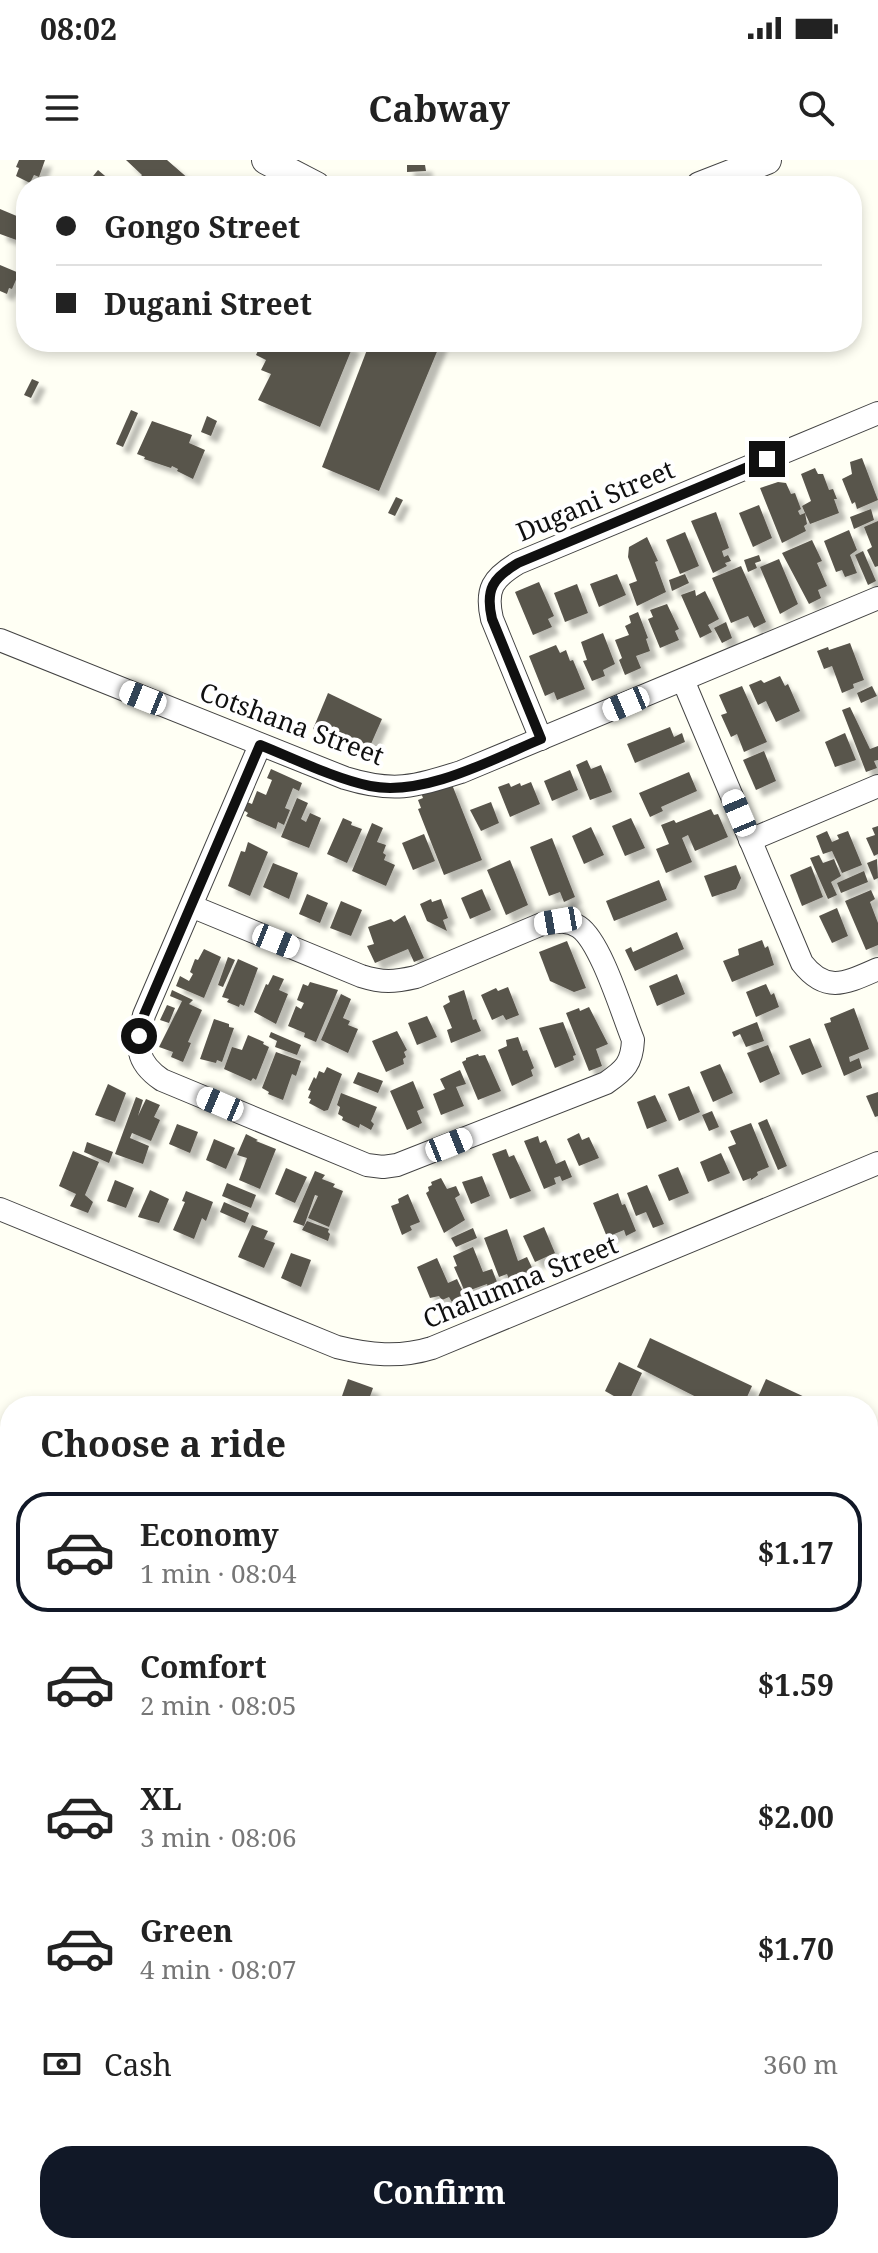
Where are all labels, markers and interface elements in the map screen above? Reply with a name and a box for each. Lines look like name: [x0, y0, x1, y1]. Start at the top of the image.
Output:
text: 08:02: [40, 8, 117, 49]
text: Cabway: [368, 84, 510, 133]
icon: menu: [40, 86, 84, 130]
icon: search: [794, 86, 838, 130]
text: Gongo Street: [104, 206, 300, 247]
text: Dugani Street: [104, 283, 312, 324]
route end: [749, 441, 785, 477]
street label: Dugani Street: [510, 451, 680, 549]
street label: Cotshana Street: [195, 673, 389, 773]
car: [116, 678, 170, 718]
car: [599, 684, 653, 724]
car: [719, 786, 759, 840]
car: [532, 905, 584, 937]
car: [249, 921, 303, 961]
route start: [121, 1018, 157, 1054]
car: [193, 1084, 247, 1124]
car: [422, 1125, 476, 1165]
street label: Chalumna Street: [417, 1226, 623, 1336]
text: Choose a ride: [40, 1419, 286, 1468]
text: Economy: [140, 1514, 279, 1555]
icon: car: [44, 1516, 116, 1588]
text: $1.17: [757, 1532, 834, 1573]
text: 1 min · 08:04: [140, 1555, 297, 1591]
text: Comfort: [140, 1646, 267, 1687]
icon: car: [44, 1648, 116, 1720]
text: $1.59: [757, 1664, 834, 1705]
text: 2 min · 08:05: [140, 1687, 297, 1723]
text: XL: [140, 1778, 182, 1819]
icon: car: [44, 1780, 116, 1852]
text: $2.00: [757, 1796, 834, 1837]
text: 3 min · 08:06: [140, 1819, 297, 1855]
text: Green: [140, 1910, 233, 1951]
icon: car: [44, 1912, 116, 1984]
text: $1.70: [757, 1928, 834, 1969]
text: 4 min · 08:07: [140, 1951, 297, 1987]
icon: cash: [40, 2042, 84, 2086]
text: Cash: [104, 2044, 172, 2085]
text: 360 m: [763, 2046, 838, 2082]
button: Confirm: [40, 2146, 838, 2238]

